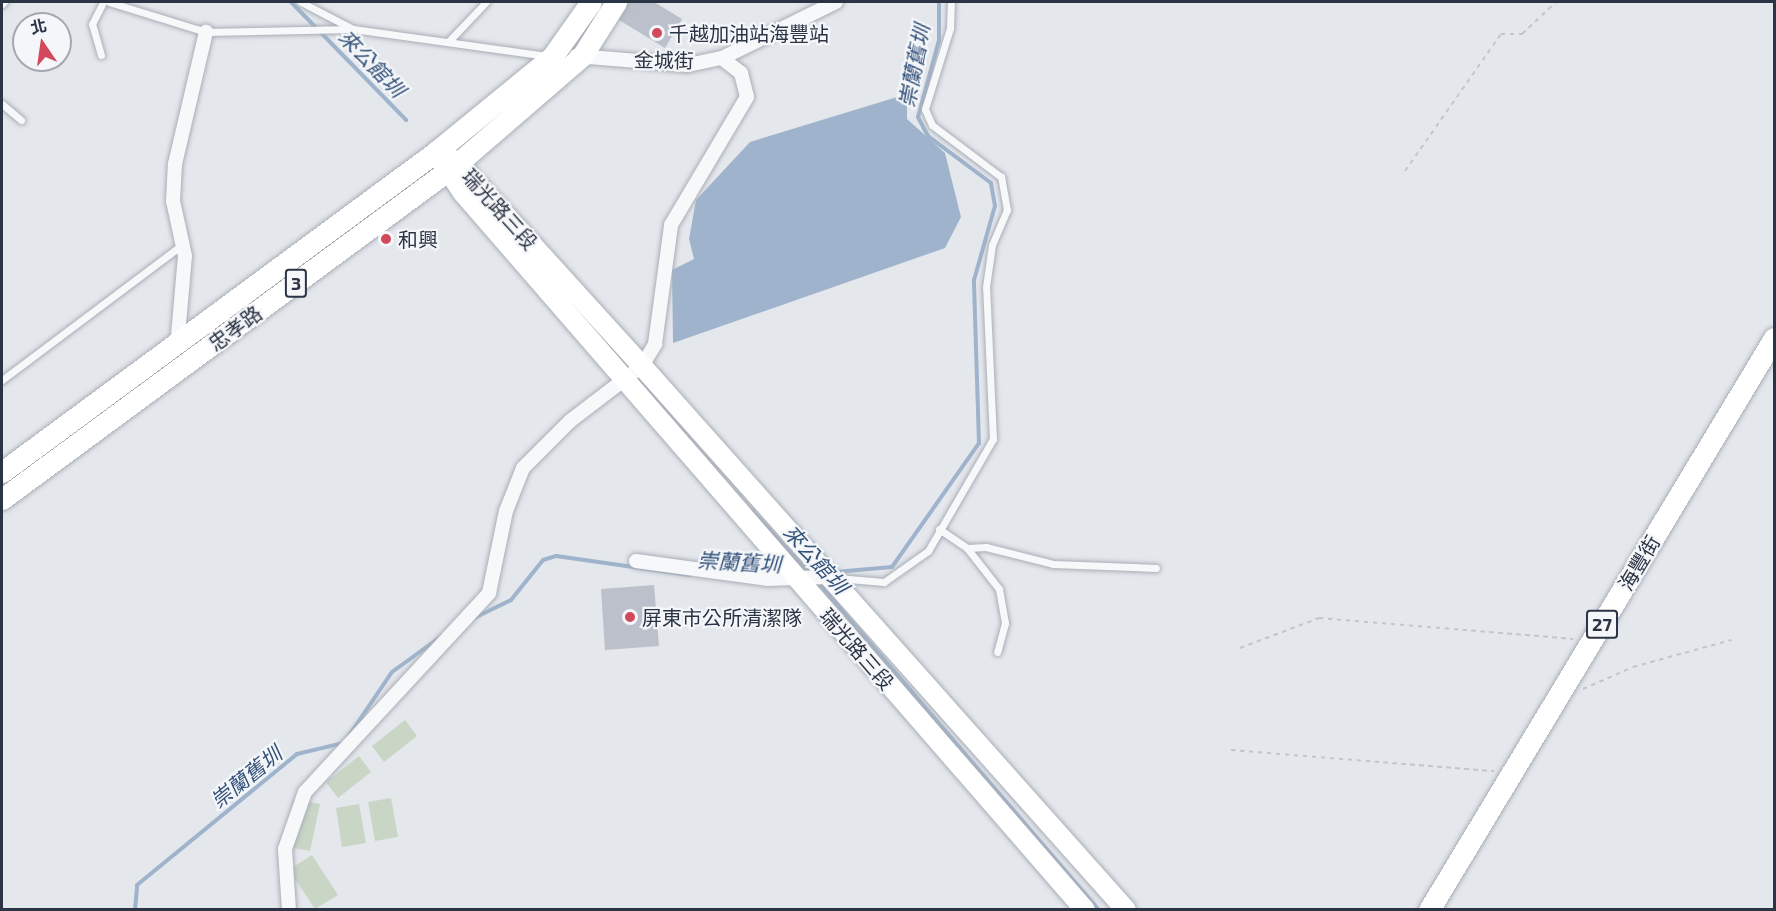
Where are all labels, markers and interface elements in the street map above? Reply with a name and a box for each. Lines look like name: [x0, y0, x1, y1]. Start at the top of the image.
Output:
north arrow: [12, 12, 72, 72]
text: 北: [28, 15, 48, 37]
place label: 千越加油站海豐站: [669, 21, 829, 45]
water label: 崇蘭舊圳: [894, 22, 934, 110]
water label: 來公館圳: [334, 24, 410, 102]
marker: 千越加油站海豐站: [650, 26, 664, 40]
street label: 金城街: [634, 47, 694, 73]
street label: 瑞光路三段: [458, 164, 542, 254]
place label: 和興: [398, 227, 438, 251]
marker: 和興: [379, 232, 393, 246]
road number: 3: [284, 268, 308, 298]
street label: 忠孝路: [204, 301, 266, 355]
water label: 來公館圳: [779, 519, 853, 599]
street label: 海豐街: [1613, 531, 1665, 595]
water label: 崇蘭舊圳: [696, 547, 782, 577]
street label: 瑞光路三段: [815, 603, 899, 695]
place label: 屏東市公所清潔隊: [642, 605, 802, 629]
road number: 27: [1586, 609, 1618, 639]
marker: 屏東市公所清潔隊: [623, 610, 637, 624]
water label: 崇蘭舊圳: [205, 741, 287, 813]

